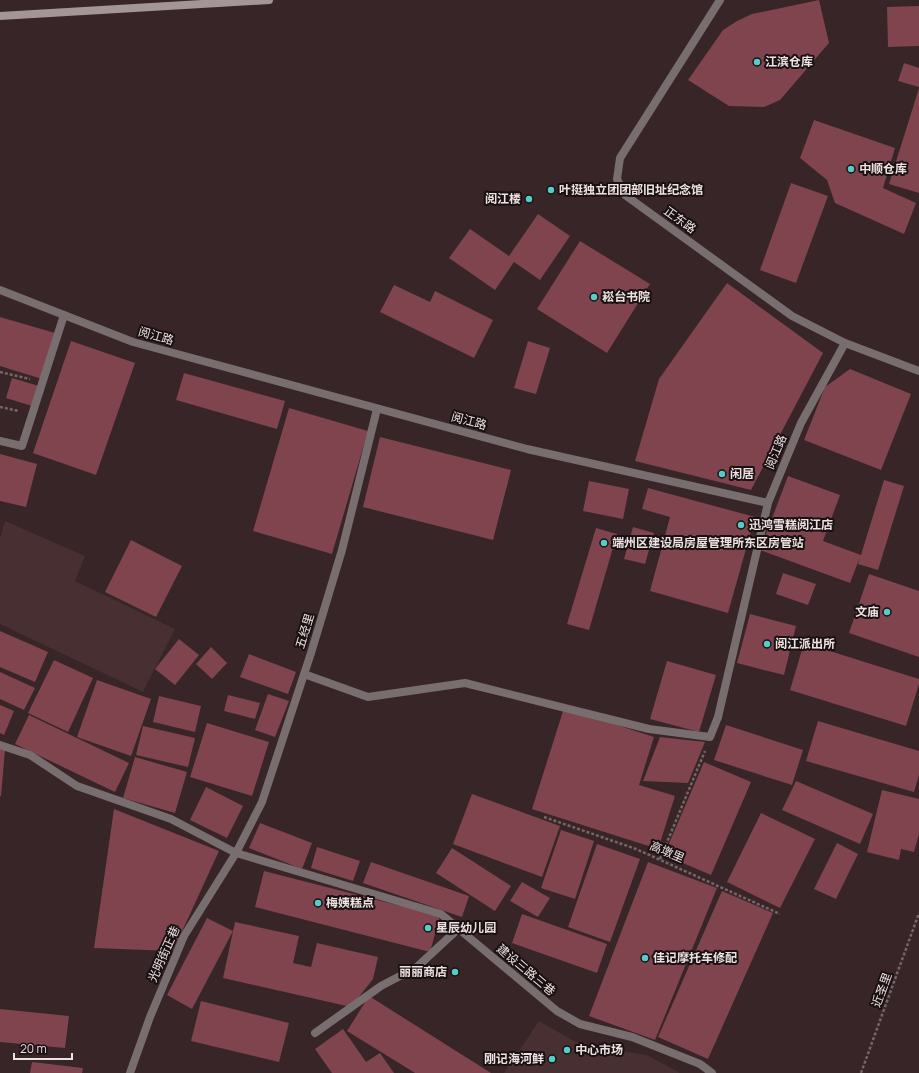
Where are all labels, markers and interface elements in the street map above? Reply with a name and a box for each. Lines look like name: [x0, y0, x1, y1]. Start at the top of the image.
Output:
place label: 江滨仓库: [765, 53, 813, 70]
marker: 江滨仓库: [752, 57, 762, 67]
place label: 中顺仓库: [859, 160, 907, 177]
marker: 中顺仓库: [846, 164, 856, 174]
place label: 叶挺独立团团部旧址纪念馆: [559, 181, 703, 198]
marker: 叶挺独立团团部旧址纪念馆: [546, 185, 556, 195]
place label: 阅江楼: [485, 190, 521, 207]
marker: 阅江楼: [524, 194, 534, 204]
street label: 正东路: [661, 202, 700, 237]
place label: 崧台书院: [602, 288, 650, 305]
marker: 崧台书院: [589, 292, 599, 302]
street label: 阅江路: [136, 322, 176, 349]
street label: 阅江路: [450, 408, 489, 433]
street label: 阅江路: [761, 432, 790, 472]
place label: 闲居: [730, 465, 754, 482]
marker: 闲居: [717, 469, 727, 479]
place label: 迅鸿雪糕阅江店: [749, 516, 833, 533]
marker: 迅鸿雪糕阅江店: [736, 520, 746, 530]
place label: 端州区建设局房屋管理所东区房管站: [612, 534, 804, 551]
marker: 端州区建设局房屋管理所东区房管站: [599, 538, 609, 548]
place label: 文庙: [855, 603, 879, 620]
marker: 文庙: [882, 607, 892, 617]
street label: 五经里: [291, 611, 318, 651]
place label: 阅江派出所: [775, 635, 835, 652]
marker: 阅江派出所: [762, 639, 772, 649]
street label: 高墩里: [647, 837, 687, 866]
place label: 梅姨糕点: [326, 894, 374, 911]
marker: 梅姨糕点: [313, 898, 323, 908]
place label: 星辰幼儿园: [436, 919, 496, 936]
street label: 光明街正巷: [144, 923, 184, 985]
marker: 星辰幼儿园: [423, 923, 433, 933]
street label: 建设三路三巷: [493, 940, 559, 999]
place label: 佳记摩托车修配: [653, 949, 737, 966]
marker: 佳记摩托车修配: [640, 953, 650, 963]
place label: 丽丽商店: [399, 963, 447, 980]
marker: 丽丽商店: [450, 967, 460, 977]
street label: 近圣里: [867, 970, 896, 1010]
scale bar: [14, 1035, 72, 1061]
text: 20 m: [20, 1040, 47, 1057]
place label: 中心市场: [575, 1041, 623, 1058]
marker: 中心市场: [562, 1045, 572, 1055]
place label: 刚记海河鲜: [484, 1050, 544, 1067]
marker: 刚记海河鲜: [547, 1054, 557, 1064]

